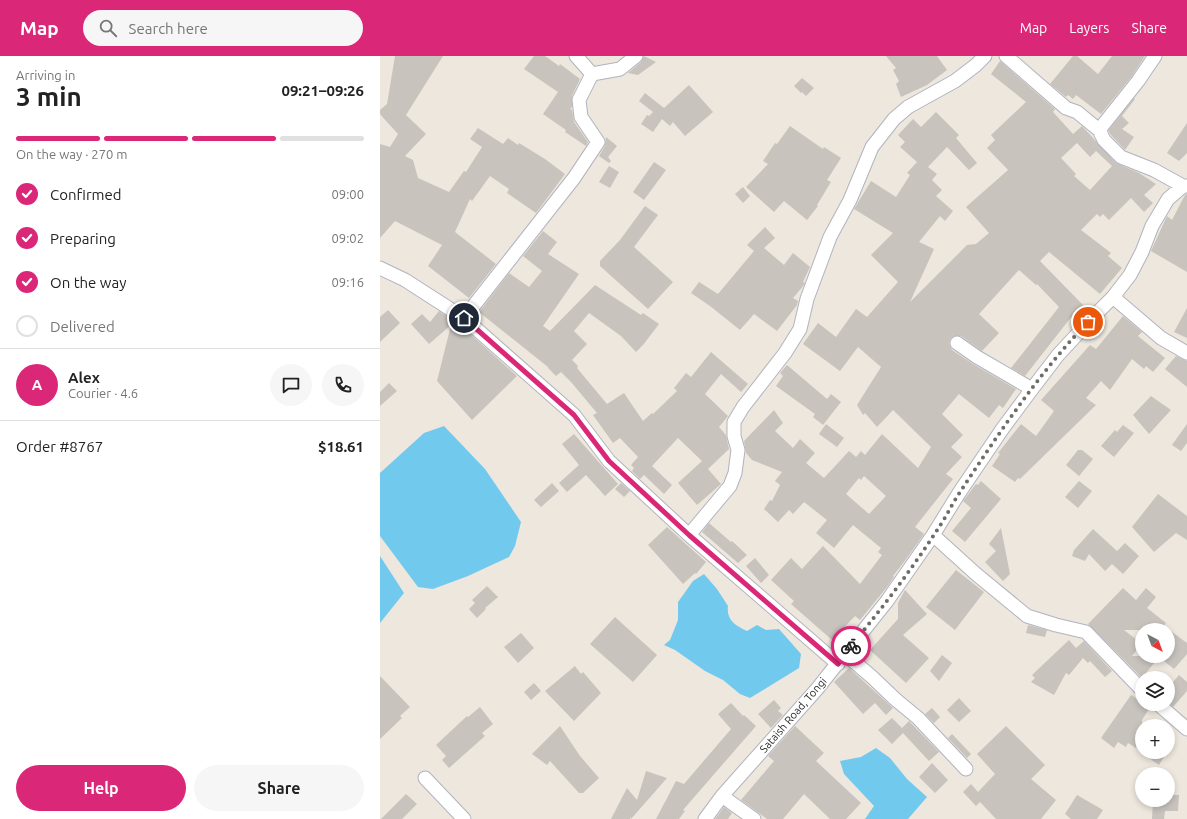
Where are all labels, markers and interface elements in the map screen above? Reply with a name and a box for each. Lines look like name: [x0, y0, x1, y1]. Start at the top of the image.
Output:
search box: [83, 10, 363, 46]
text: Map: [20, 17, 59, 39]
icon: search: [97, 17, 119, 39]
text: Search here: [129, 20, 208, 37]
text: Map: [1020, 20, 1047, 36]
text: Layers: [1069, 20, 1109, 36]
text: Share: [1131, 20, 1167, 36]
text: Arriving in: [16, 68, 75, 82]
text: 3 min: [16, 82, 82, 111]
text: 09:21–09:26: [281, 82, 364, 99]
text: On the way · 270 m: [16, 147, 128, 161]
icon: check: [16, 183, 38, 205]
text: Confirmed: [50, 186, 122, 203]
text: 09:00: [331, 187, 364, 201]
icon: check: [16, 227, 38, 249]
text: Preparing: [50, 230, 116, 247]
text: 09:02: [331, 231, 364, 245]
icon: check: [16, 271, 38, 293]
text: On the way: [50, 274, 126, 291]
text: 09:16: [331, 275, 364, 289]
pin: [447, 301, 481, 335]
pin: [1071, 305, 1105, 339]
icon: home: [453, 307, 475, 329]
icon: bag: [1077, 311, 1099, 333]
text: Delivered: [50, 318, 115, 335]
button: chat: [270, 364, 312, 406]
button: phone: [322, 364, 364, 406]
text: Alex: [68, 369, 100, 386]
text: A: [32, 376, 42, 393]
text: Courier · 4.6: [68, 386, 138, 400]
text: Order #8767: [16, 438, 103, 455]
text: $18.61: [318, 438, 364, 455]
north arrow: [1135, 623, 1175, 663]
map controls: [1135, 623, 1175, 807]
courier: [831, 626, 871, 666]
icon: bike: [840, 635, 862, 657]
button: layers: [1135, 671, 1175, 711]
street label: Sataish Road, Tongi: [757, 675, 829, 755]
button: +: [1135, 719, 1175, 759]
button: Help: [16, 765, 186, 811]
button: Share: [194, 765, 364, 811]
button: −: [1135, 767, 1175, 807]

